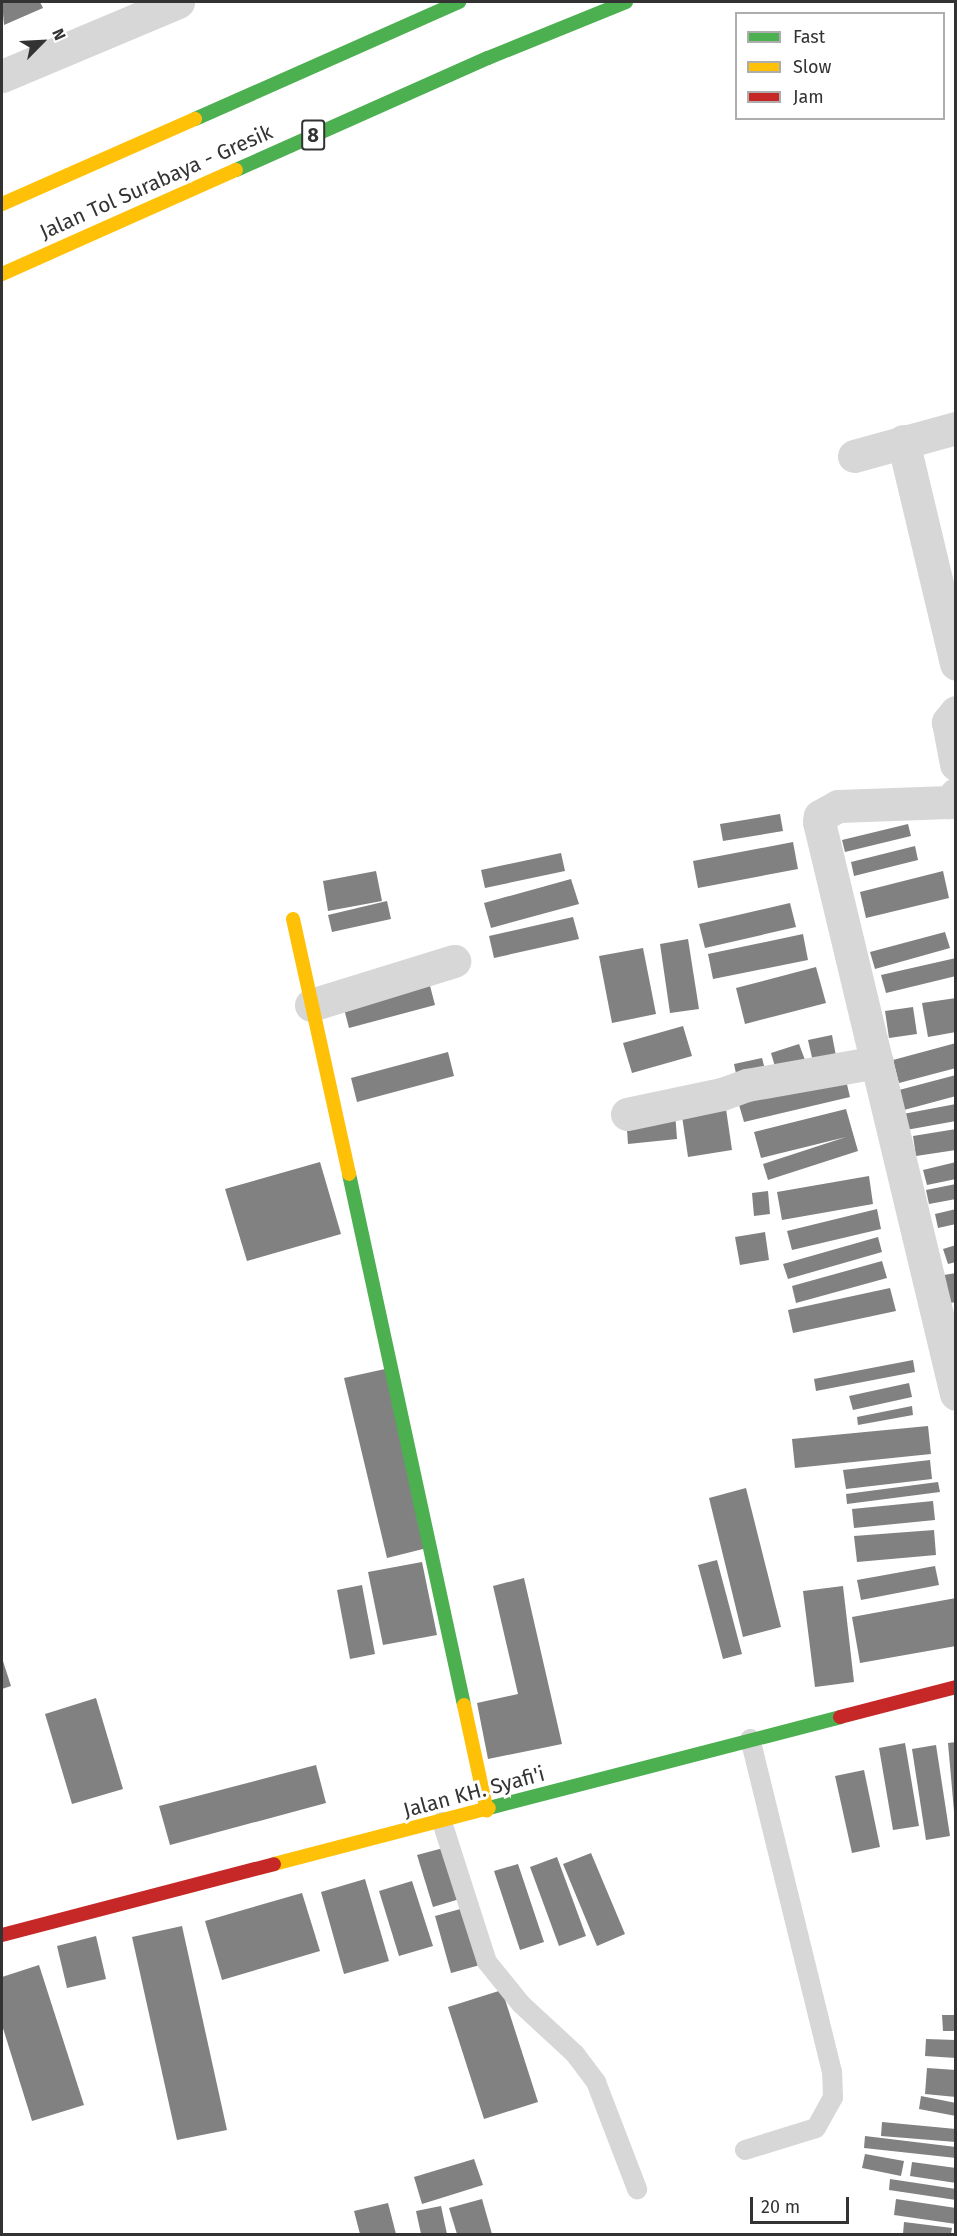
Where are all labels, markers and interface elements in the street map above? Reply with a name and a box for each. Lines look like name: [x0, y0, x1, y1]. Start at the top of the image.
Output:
north arrow: [12, 12, 72, 72]
legend: [735, 12, 945, 120]
text: N: [48, 26, 70, 43]
text: Fast: [793, 26, 825, 48]
text: Slow: [793, 56, 831, 78]
text: Jam: [793, 86, 824, 108]
road number: 8: [301, 118, 325, 152]
street label: Jalan Tol Surabaya - Gresik: [36, 119, 276, 245]
street label: Jalan KH. Syafi'i: [400, 1761, 548, 1823]
scale bar: [753, 2185, 852, 2223]
text: 20 m: [761, 2196, 800, 2218]

